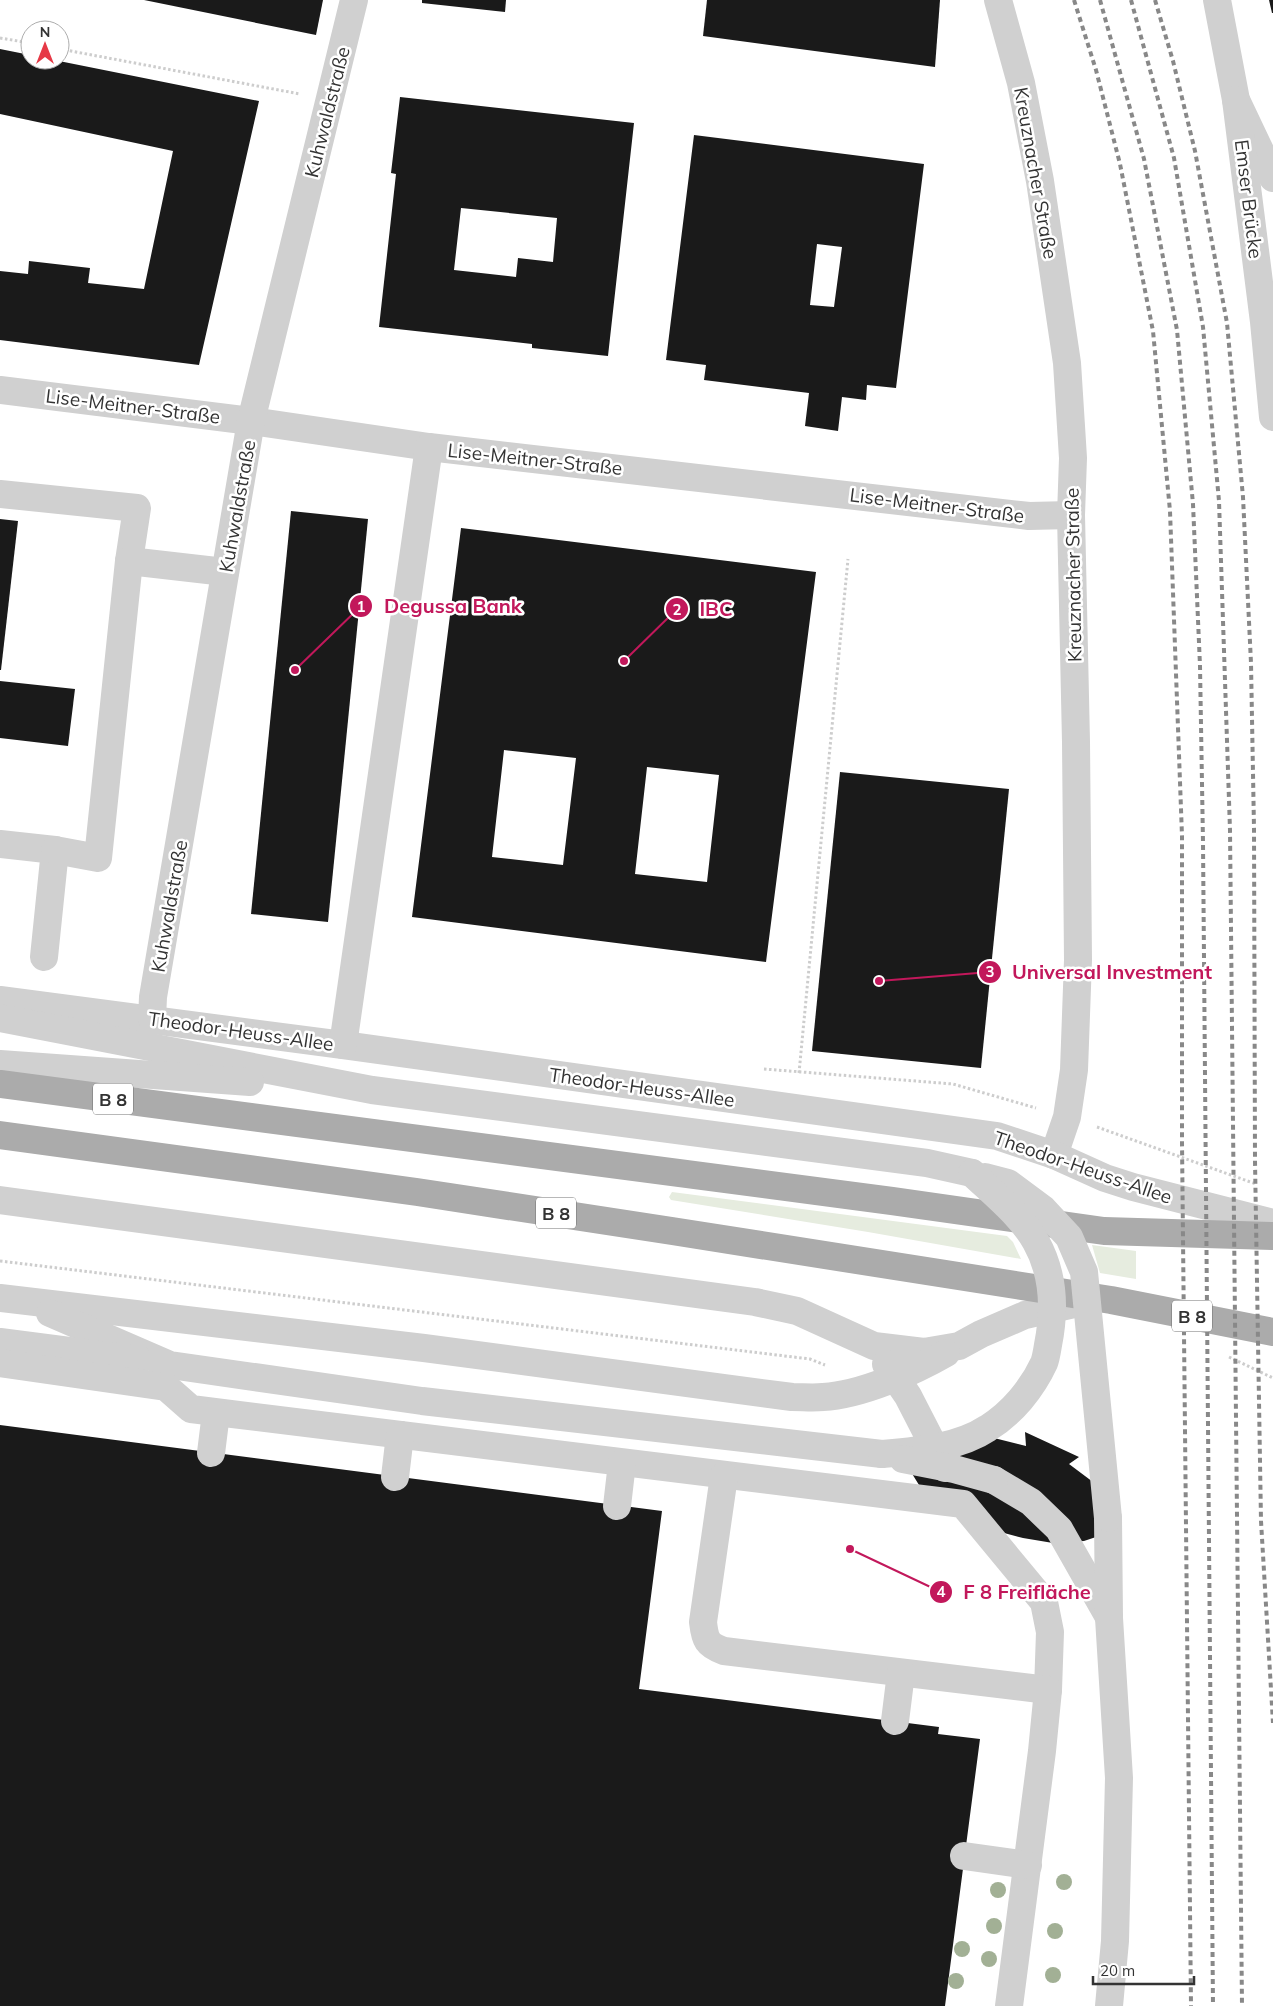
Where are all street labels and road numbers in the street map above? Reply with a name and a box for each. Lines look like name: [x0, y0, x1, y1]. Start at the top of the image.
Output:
street label: Kuhwaldstraße: [299, 44, 355, 180]
street label: Kreuznacher Straße: [1009, 85, 1063, 261]
street label: Emser Brücke: [1230, 138, 1268, 260]
street label: Lise-Meitner-Straße: [44, 383, 222, 429]
street label: Kuhwaldstraße: [214, 438, 260, 574]
street label: Lise-Meitner-Straße: [446, 438, 624, 480]
street label: Lise-Meitner-Straße: [848, 482, 1026, 528]
street label: Kreuznacher Straße: [1059, 488, 1087, 662]
street label: Kuhwaldstraße: [146, 838, 192, 974]
street label: Theodor-Heuss-Allee: [147, 1006, 335, 1056]
street label: Theodor-Heuss-Allee: [548, 1062, 736, 1112]
road number: B 8: [93, 1084, 133, 1114]
street label: Theodor-Heuss-Allee: [991, 1125, 1175, 1209]
road number: B 8: [536, 1198, 576, 1228]
road number: B 8: [1172, 1300, 1212, 1332]

